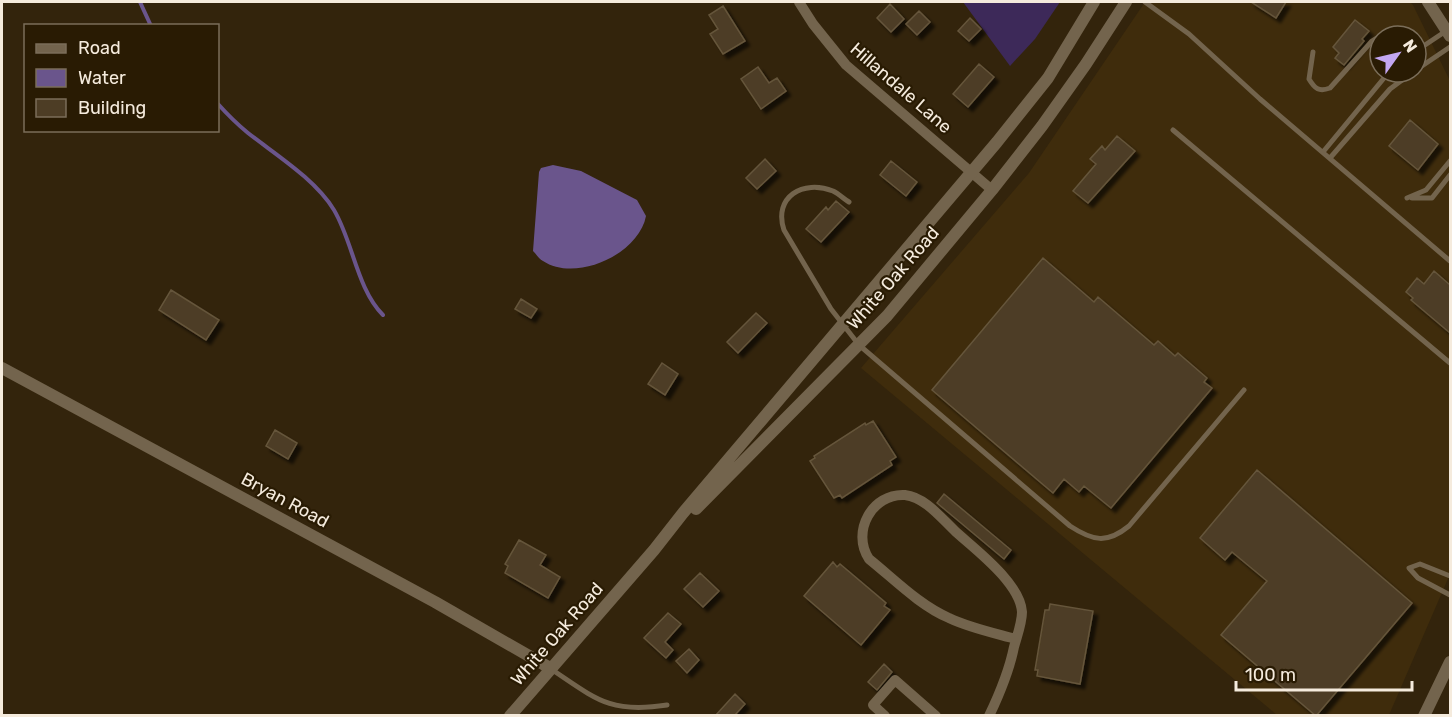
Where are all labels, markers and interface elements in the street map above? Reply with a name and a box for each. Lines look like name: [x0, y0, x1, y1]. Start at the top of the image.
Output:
legend: [24, 24, 219, 132]
north arrow: [1368, 24, 1428, 84]
text: N: [1399, 36, 1421, 56]
text: Road: [78, 37, 121, 59]
street label: Hillandale Lane: [846, 38, 956, 138]
text: Water: [78, 67, 126, 89]
text: Building: [78, 97, 146, 119]
street label: White Oak Road: [842, 222, 944, 334]
street label: Bryan Road: [237, 468, 333, 532]
street label: White Oak Road: [506, 578, 608, 690]
scale bar: [1236, 654, 1412, 692]
text: 100 m: [1245, 664, 1296, 686]

